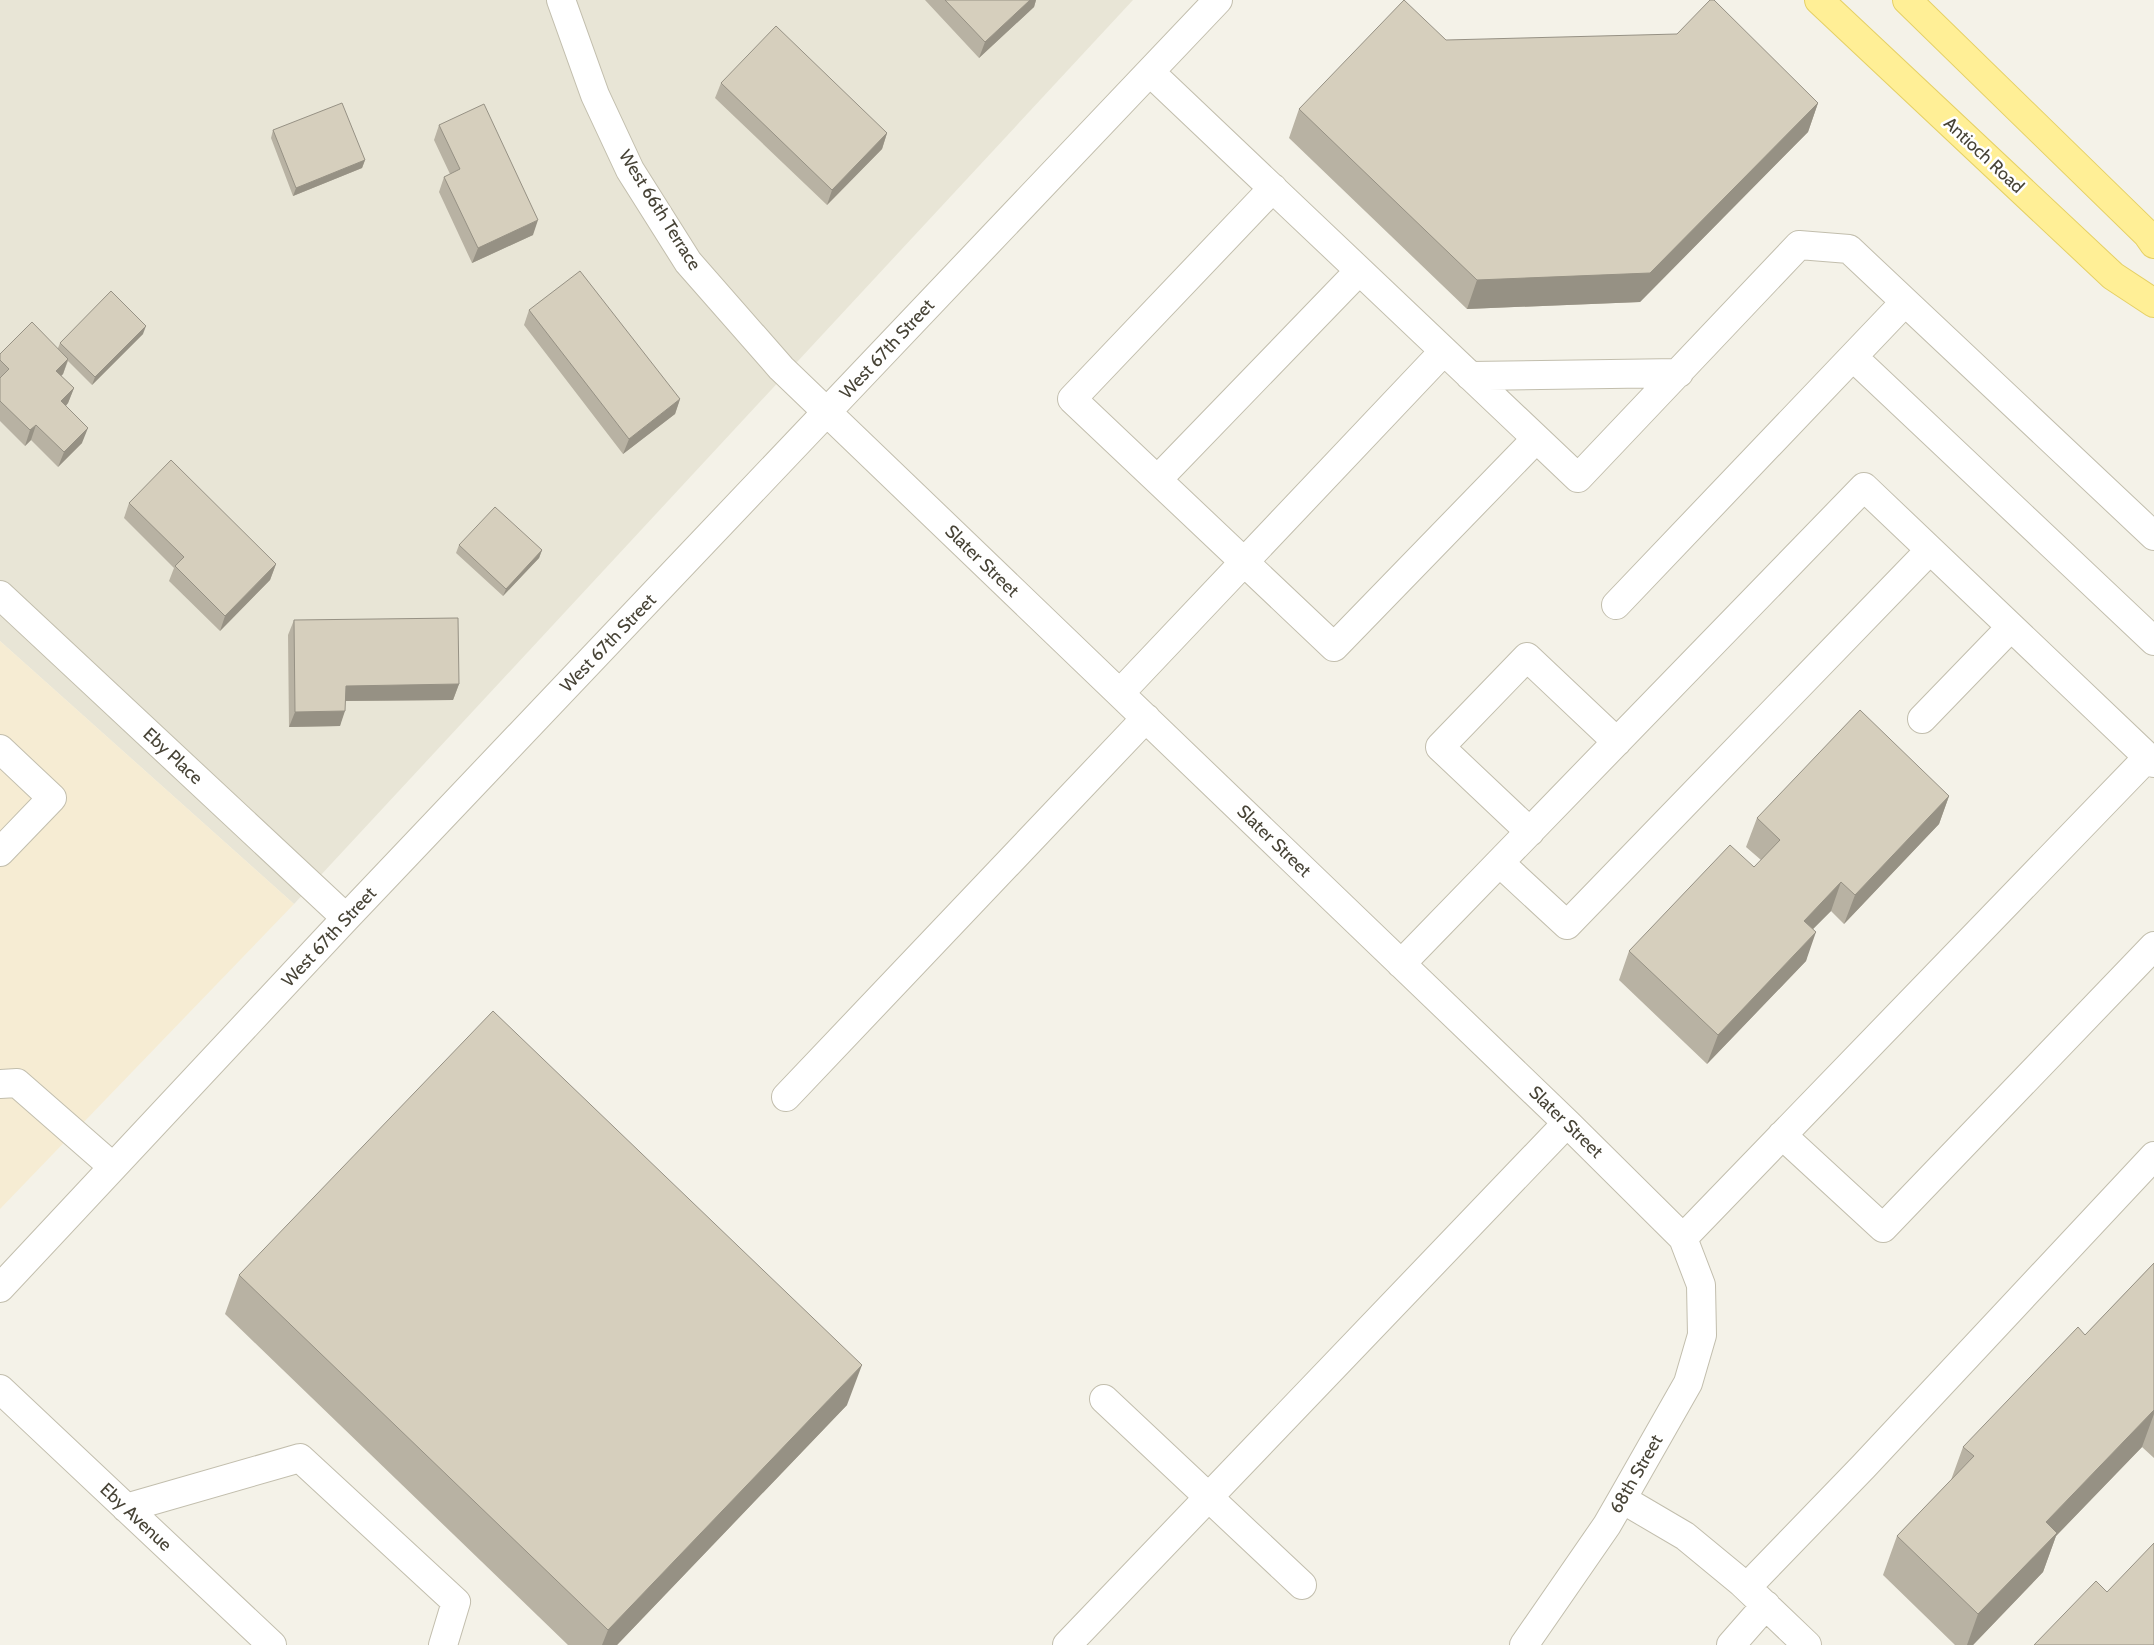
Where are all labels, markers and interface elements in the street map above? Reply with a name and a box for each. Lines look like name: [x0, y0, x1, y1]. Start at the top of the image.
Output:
street label: Antioch Road: [1939, 112, 2029, 198]
street label: West 66th Terrace: [614, 146, 706, 274]
street label: West 67th Street: [835, 295, 939, 403]
street label: Slater Street: [940, 520, 1024, 602]
street label: West 67th Street: [555, 589, 661, 697]
street label: Eby Place: [139, 723, 207, 789]
street label: Slater Street: [1232, 800, 1316, 882]
street label: West 67th Street: [277, 883, 381, 991]
street label: Slater Street: [1524, 1081, 1608, 1163]
street label: 68th Street: [1605, 1431, 1667, 1517]
street label: Eby Avenue: [96, 1478, 176, 1556]

